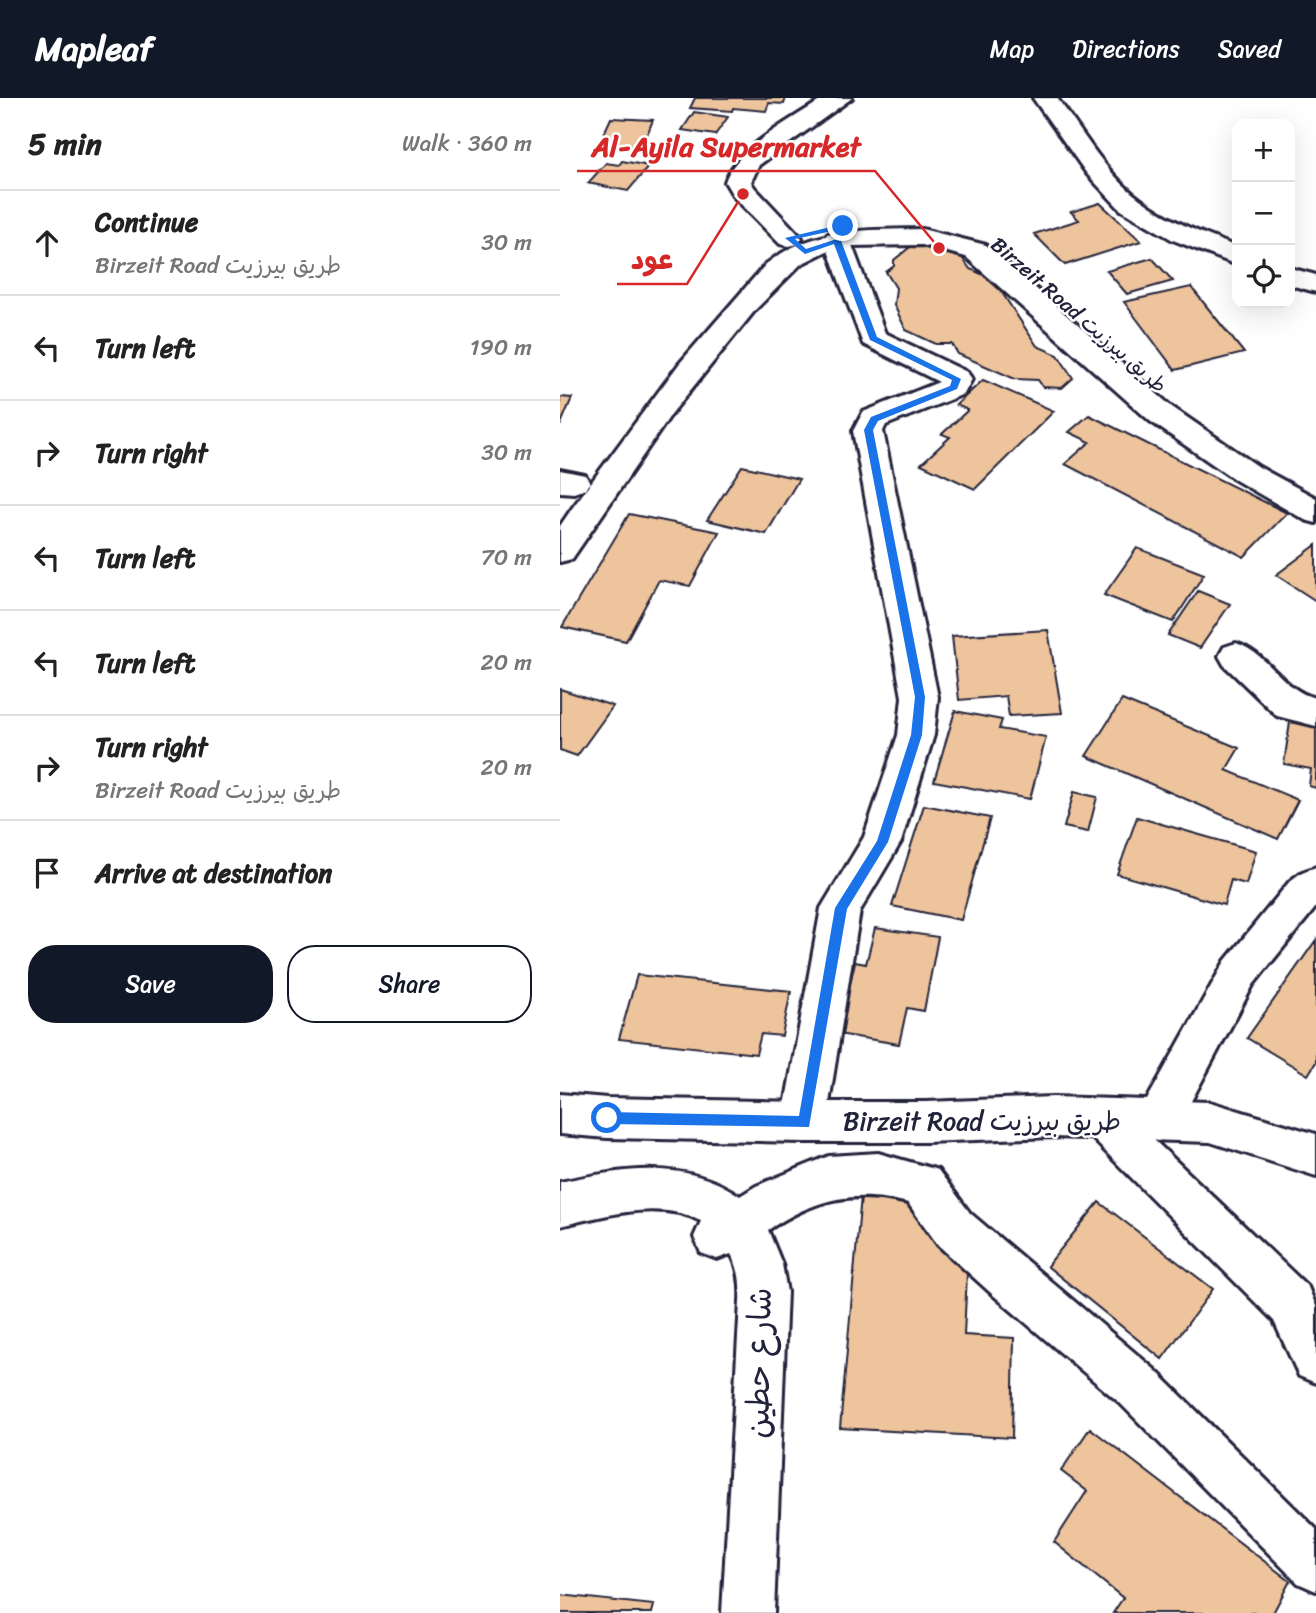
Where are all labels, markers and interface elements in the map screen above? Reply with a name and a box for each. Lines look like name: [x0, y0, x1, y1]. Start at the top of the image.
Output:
text: Mapleaf: [35, 20, 153, 78]
text: Map: [990, 28, 1034, 70]
text: Directions: [1072, 28, 1180, 70]
text: Saved: [1218, 28, 1281, 70]
text: 5 min: [28, 117, 102, 171]
map controls: [1232, 119, 1295, 308]
button: +: [1232, 119, 1295, 182]
callout: Al-Ayila Supermarket: [577, 122, 875, 171]
text: Al-Ayila Supermarket: [590, 122, 862, 171]
text: Walk · 360 m: [402, 123, 532, 164]
button: −: [1232, 182, 1295, 245]
text: Continue: [95, 199, 198, 245]
route end: [827, 210, 858, 241]
text: 30 m: [481, 222, 532, 263]
icon: ahead: [28, 224, 66, 262]
street label: Birzeit Road طريق بيرزيت: [982, 227, 1176, 403]
callout: عود: [617, 235, 687, 284]
text: عود: [631, 235, 673, 284]
text: Birzeit Road طريق بيرزيت: [95, 245, 341, 286]
button: locate: [1232, 245, 1295, 308]
text: Turn left: [95, 325, 195, 371]
text: 190 m: [470, 327, 532, 368]
icon: left: [28, 329, 66, 367]
text: Turn right: [95, 430, 208, 476]
text: 30 m: [481, 432, 532, 473]
icon: right: [28, 434, 66, 472]
text: Turn left: [95, 535, 195, 581]
text: 70 m: [481, 537, 532, 578]
icon: left: [28, 539, 66, 577]
text: Turn left: [95, 640, 195, 686]
text: 20 m: [481, 642, 532, 683]
icon: left: [28, 644, 66, 682]
text: Turn right: [95, 724, 208, 770]
text: 20 m: [481, 747, 532, 788]
icon: right: [28, 749, 66, 787]
text: Birzeit Road طريق بيرزيت: [95, 770, 341, 811]
text: Arrive at destination: [95, 850, 332, 896]
icon: arrive: [28, 854, 66, 892]
button: Save: [28, 945, 273, 1023]
button: Share: [287, 945, 532, 1023]
street label: Birzeit Road طريق بيرزيت: [843, 1098, 1121, 1144]
route start: [591, 1102, 622, 1133]
street label: شارع حطين: [729, 1287, 789, 1439]

